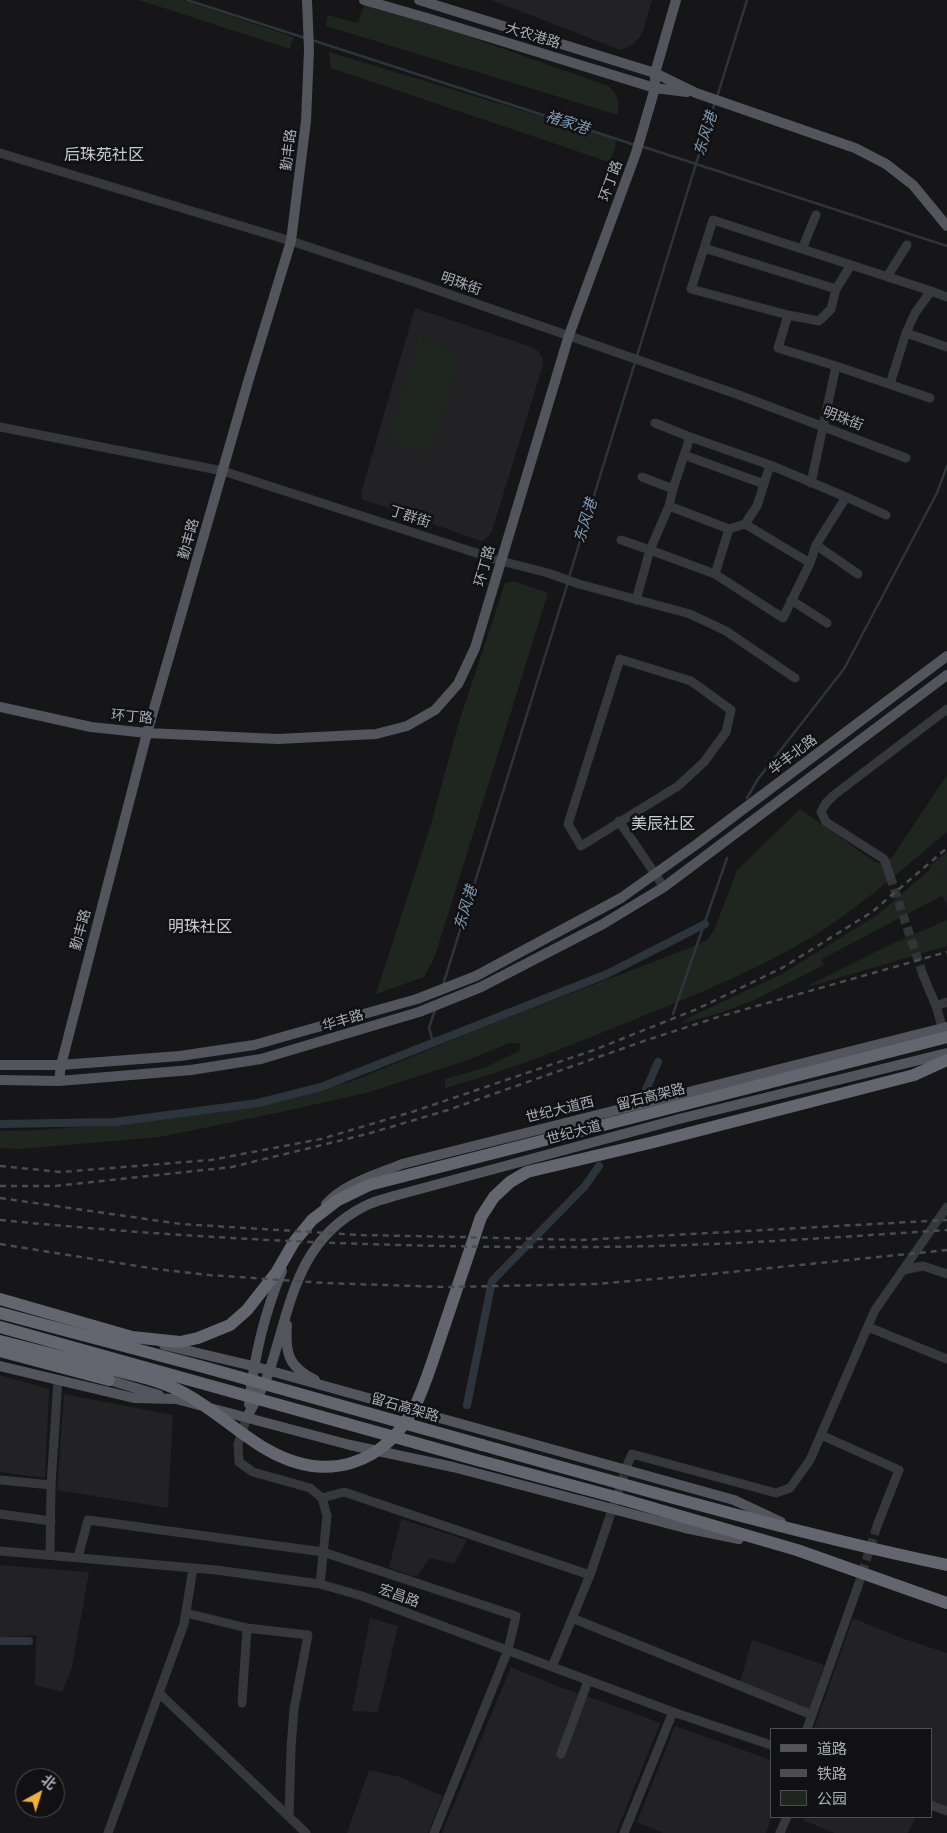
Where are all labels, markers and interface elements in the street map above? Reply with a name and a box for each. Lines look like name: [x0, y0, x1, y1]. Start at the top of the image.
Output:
street label: 大农港路: [504, 20, 562, 52]
water label: 褚家港: [543, 107, 591, 139]
water label: 东风港: [691, 110, 721, 158]
street label: 勤丰路: [278, 128, 300, 172]
district label: 后珠苑社区: [64, 145, 144, 165]
street label: 环丁路: [596, 158, 626, 204]
street label: 明珠街: [438, 269, 484, 299]
street label: 明珠街: [820, 404, 866, 434]
water label: 东风港: [571, 497, 601, 545]
street label: 丁群街: [387, 503, 433, 531]
street label: 勤丰路: [175, 516, 203, 562]
street label: 环丁路: [471, 543, 499, 589]
street label: 环丁路: [110, 707, 154, 727]
street label: 华丰北路: [766, 731, 820, 779]
district label: 美辰社区: [631, 814, 695, 834]
water label: 东风港: [451, 884, 481, 932]
street label: 勤丰路: [67, 908, 95, 952]
district label: 明珠社区: [168, 917, 232, 937]
street label: 华丰路: [320, 1007, 366, 1035]
street label: 留石高架路: [615, 1080, 687, 1114]
street label: 世纪大道西: [524, 1093, 596, 1127]
street label: 世纪大道: [545, 1118, 603, 1148]
street label: 留石高架路: [369, 1390, 441, 1426]
street label: 宏昌路: [376, 1581, 422, 1611]
legend: [770, 1728, 932, 1818]
text: 道路: [817, 1740, 847, 1758]
text: 铁路: [817, 1765, 847, 1783]
north arrow: [15, 1768, 65, 1818]
text: 北: [38, 1771, 59, 1793]
text: 公园: [817, 1790, 847, 1808]

